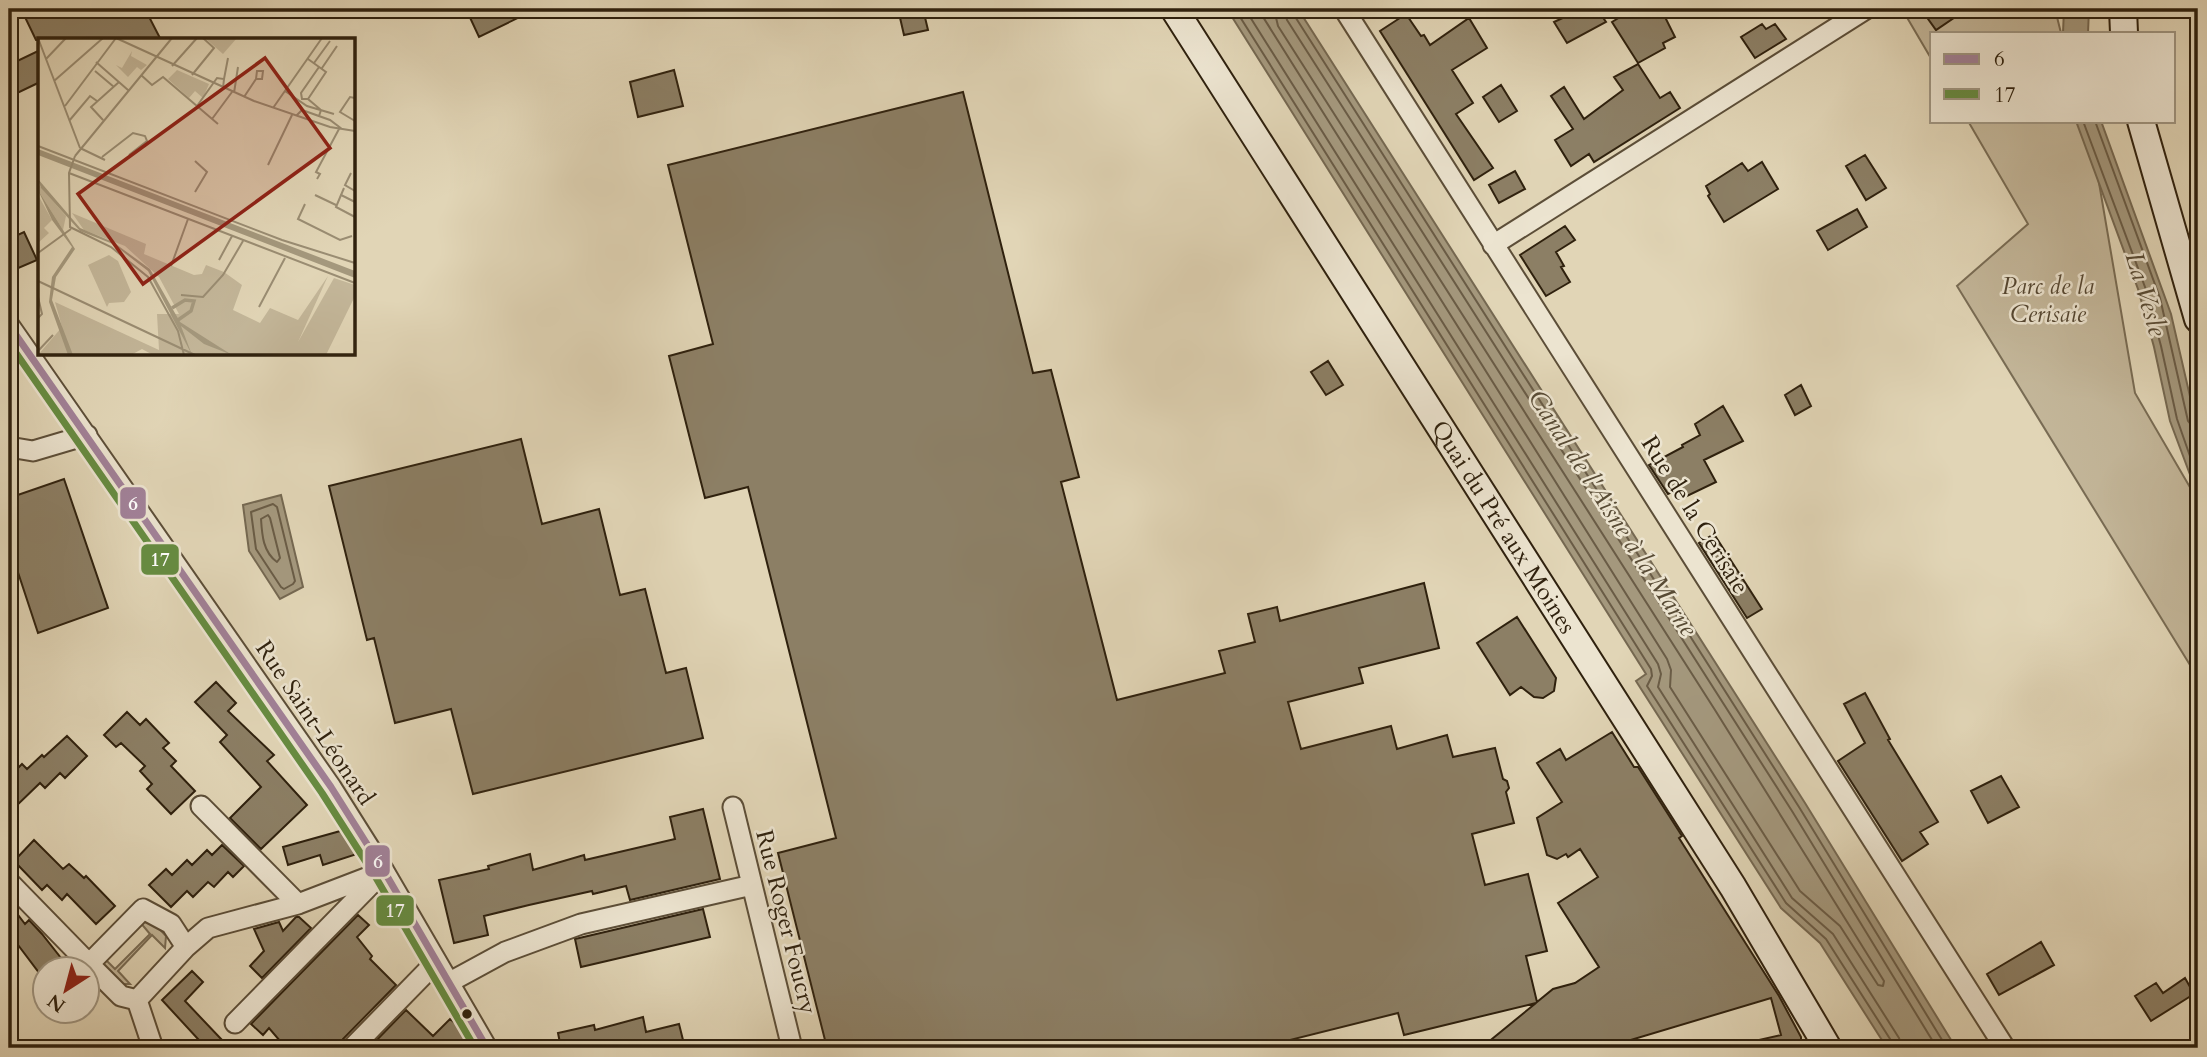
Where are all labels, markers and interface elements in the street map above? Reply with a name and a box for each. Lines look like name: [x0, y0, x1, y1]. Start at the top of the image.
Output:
legend: [1930, 32, 2176, 122]
inset map: [38, 38, 355, 355]
text: 6: [1994, 45, 2005, 74]
text: 17: [1994, 81, 2016, 110]
water label: La Vesle: [2117, 247, 2176, 341]
park label: Parc de la Cerisaie: [2002, 270, 2094, 331]
water label: Canal de l'Aisne à la Marne: [1520, 383, 1706, 644]
street label: Quai du Pré aux Moines: [1423, 414, 1584, 640]
street label: Rue de la Cerisaie: [1633, 430, 1757, 600]
line badge: 6: [119, 486, 147, 520]
text: 6: [128, 491, 138, 517]
line badge: 17: [140, 543, 180, 576]
text: 17: [150, 547, 170, 573]
street label: Rue Saint-Léonard: [248, 634, 383, 812]
street label: Rue Roger Foucry: [747, 827, 825, 1018]
line badge: 6: [364, 844, 391, 878]
text: 6: [373, 849, 383, 875]
line badge: 17: [375, 894, 415, 927]
text: 17: [385, 898, 405, 924]
north arrow: [32, 956, 102, 1026]
text: N: [42, 987, 71, 1018]
unlabelled marker: [460, 1007, 474, 1021]

